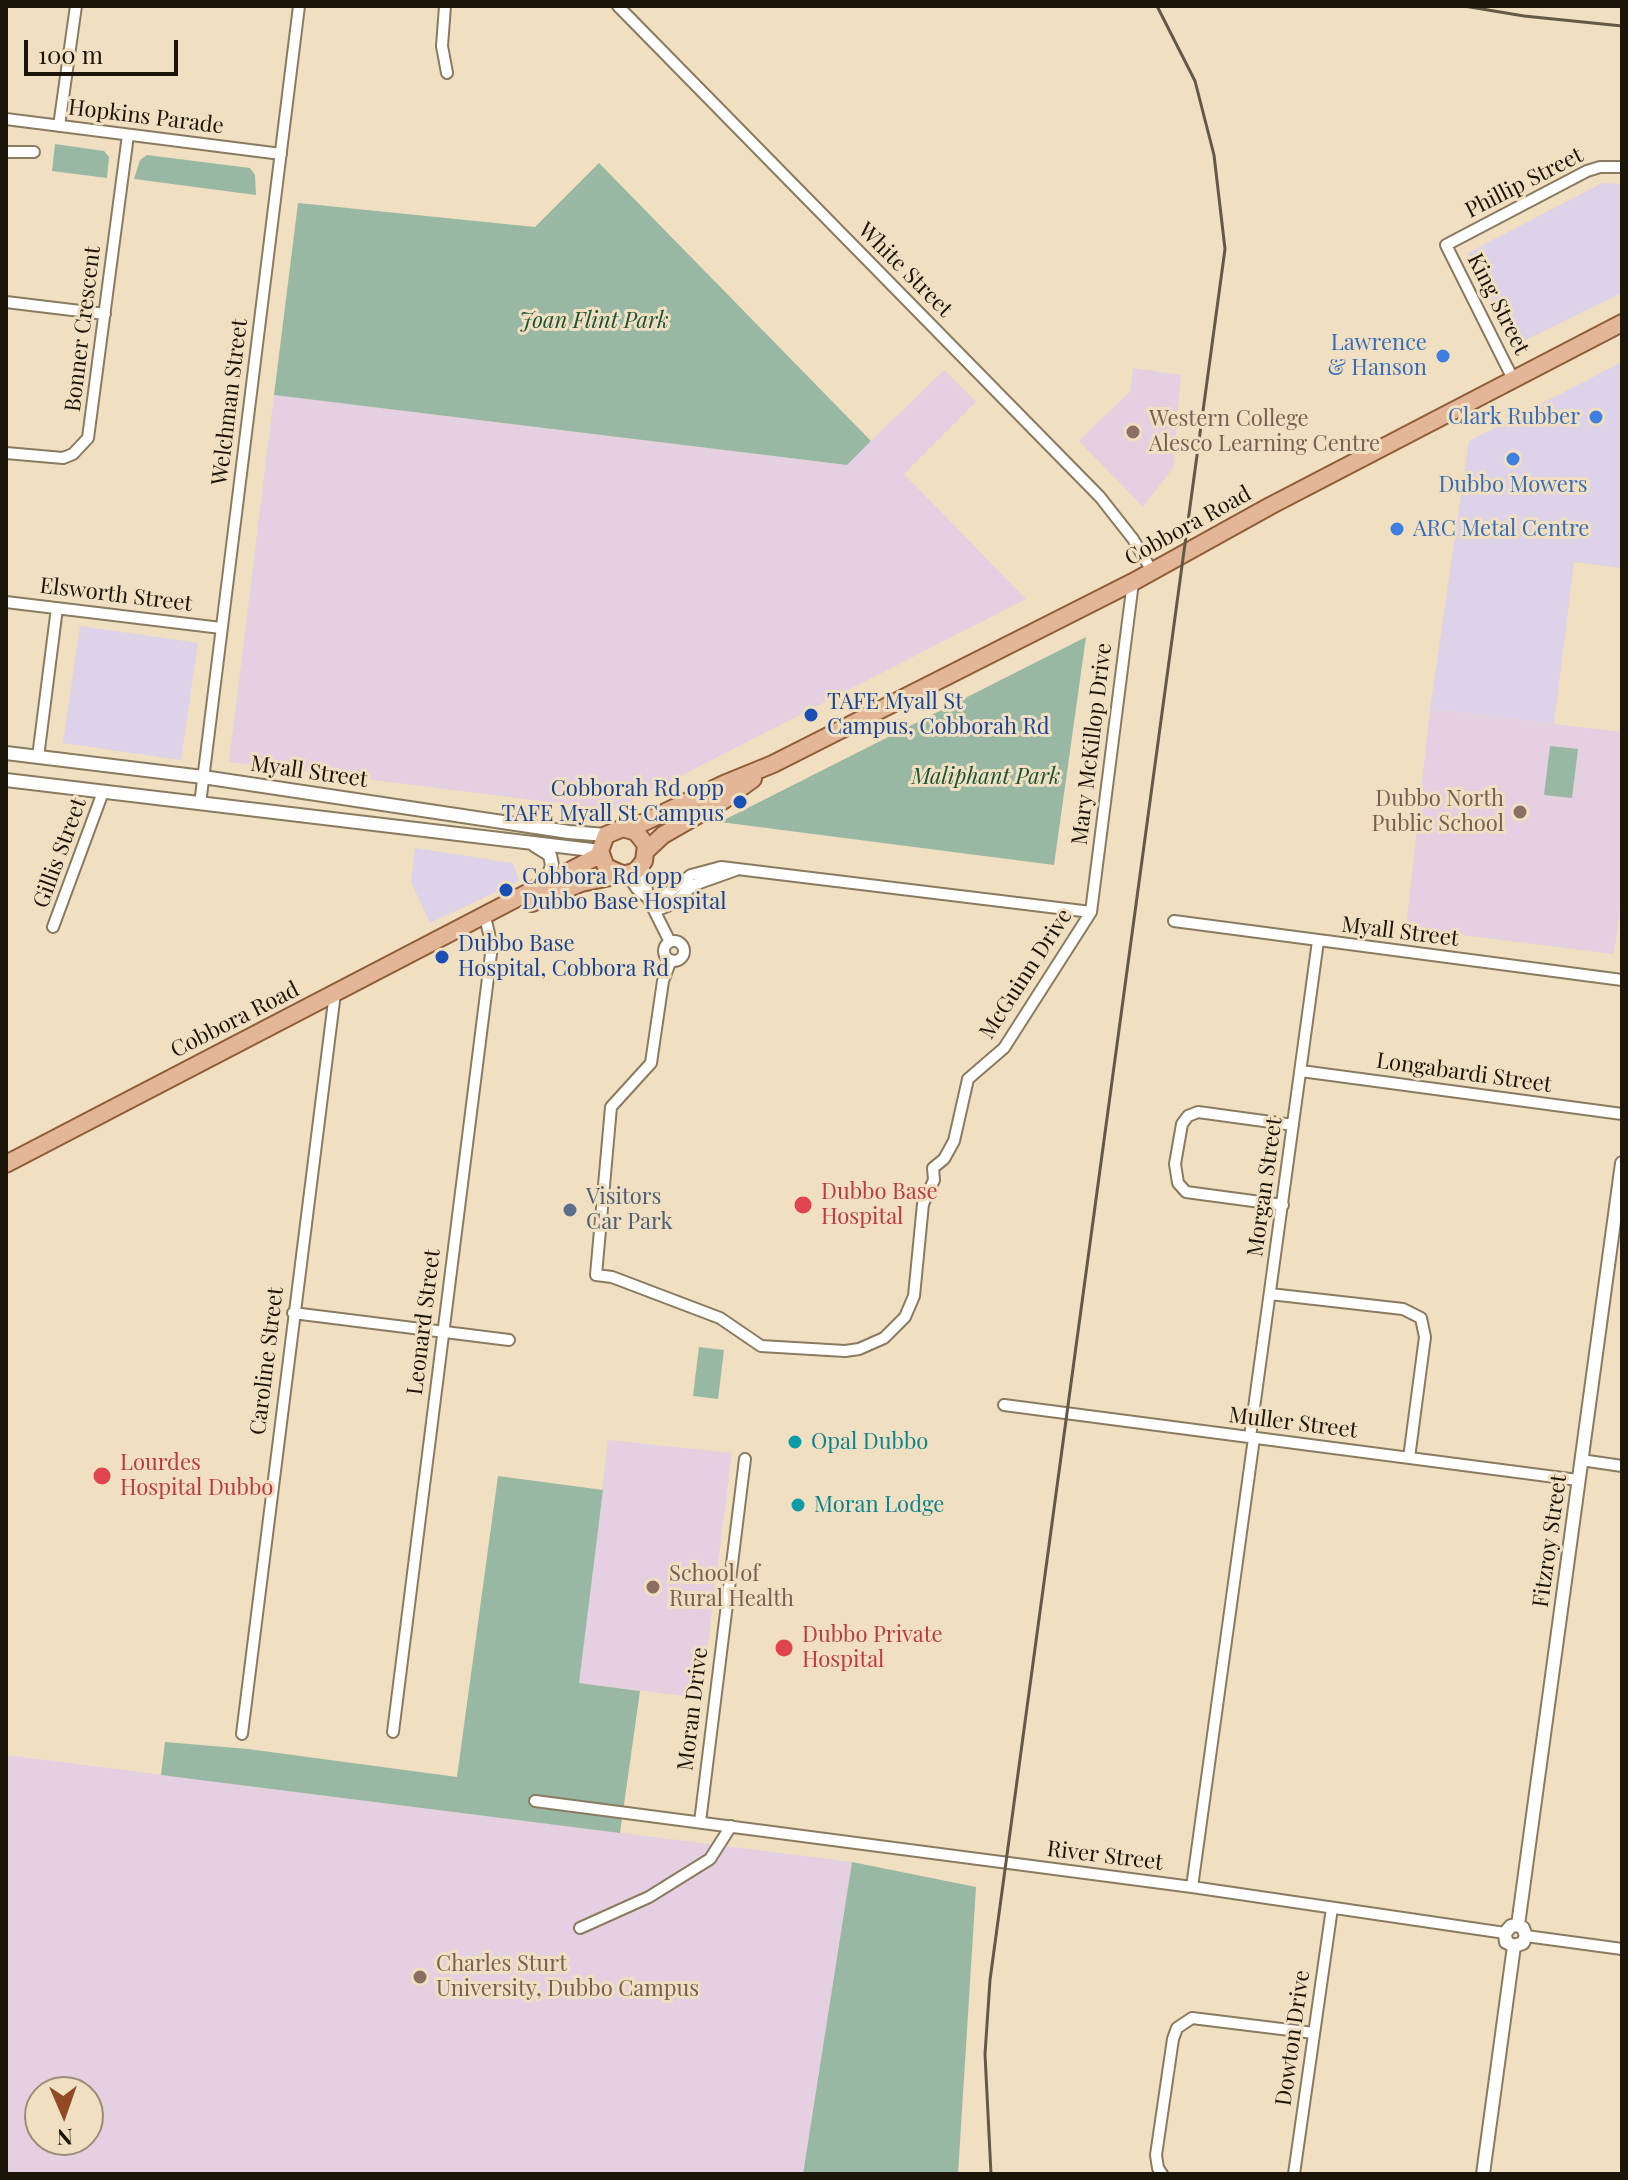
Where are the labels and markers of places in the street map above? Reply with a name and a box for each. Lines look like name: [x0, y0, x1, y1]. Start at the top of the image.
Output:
place label: Lawrence & Hanson: [1327, 330, 1427, 382]
marker: Lawrence & Hanson: [1434, 347, 1452, 365]
place label: Clark Rubber: [1448, 404, 1580, 430]
place label: Western College Alesco Learning Centre: [1149, 406, 1380, 458]
marker: Clark Rubber: [1587, 408, 1605, 426]
marker: Western College Alesco Learning Centre: [1124, 423, 1142, 441]
marker: Dubbo Mowers: [1504, 450, 1522, 468]
place label: Dubbo Mowers: [1438, 472, 1588, 498]
place label: ARC Metal Centre: [1413, 516, 1589, 542]
marker: ARC Metal Centre: [1388, 520, 1406, 538]
place label: TAFE Myall St Campus, Cobborah Rd: [827, 689, 1049, 740]
marker: TAFE Myall St Campus, Cobborah Rd: [802, 706, 820, 724]
place label: Cobborah Rd opp TAFE Myall St Campus: [502, 776, 724, 828]
place label: Dubbo North Public School: [1372, 786, 1504, 838]
marker: Cobborah Rd opp TAFE Myall St Campus: [731, 793, 749, 811]
marker: Dubbo North Public School: [1511, 803, 1529, 821]
place label: Cobbora Rd opp Dubbo Base Hospital: [522, 864, 727, 916]
marker: Cobbora Rd opp Dubbo Base Hospital: [497, 881, 515, 899]
place label: Dubbo Base Hospital, Cobbora Rd: [458, 931, 669, 982]
marker: Dubbo Base Hospital, Cobbora Rd: [433, 948, 451, 966]
place label: Dubbo Base Hospital: [821, 1179, 938, 1230]
place label: Visitors Car Park: [586, 1184, 672, 1236]
marker: Dubbo Base Hospital: [792, 1194, 814, 1216]
marker: Visitors Car Park: [561, 1201, 579, 1219]
place label: Opal Dubbo: [811, 1429, 928, 1455]
marker: Opal Dubbo: [786, 1433, 804, 1451]
place label: Lourdes Hospital Dubbo: [120, 1450, 273, 1502]
marker: Lourdes Hospital Dubbo: [91, 1465, 113, 1487]
place label: Moran Lodge: [814, 1492, 944, 1518]
marker: Moran Lodge: [789, 1496, 807, 1514]
place label: School of Rural Health: [669, 1561, 794, 1612]
marker: School of Rural Health: [644, 1578, 662, 1596]
place label: Dubbo Private Hospital: [802, 1622, 943, 1674]
marker: Dubbo Private Hospital: [773, 1637, 795, 1659]
place label: Charles Sturt University, Dubbo Campus: [436, 1951, 699, 2002]
marker: Charles Sturt University, Dubbo Campus: [411, 1968, 429, 1986]

